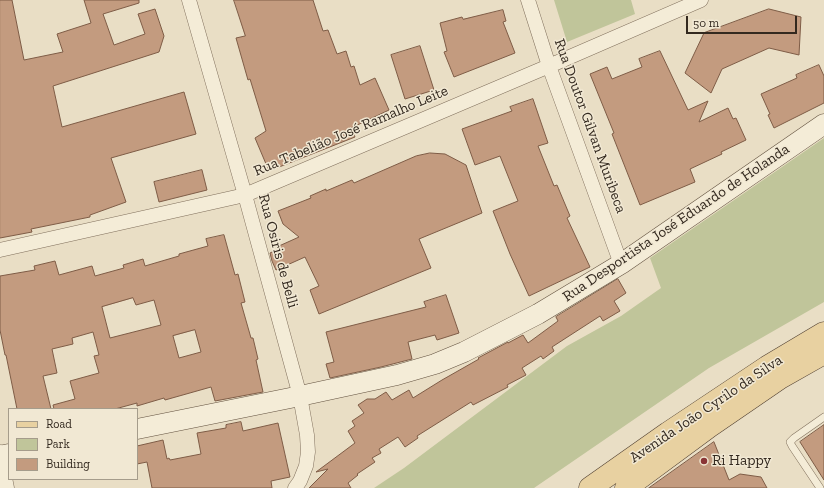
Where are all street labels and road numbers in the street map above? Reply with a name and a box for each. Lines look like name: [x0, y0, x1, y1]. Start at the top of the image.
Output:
street label: Rua Doutor Gilvan Muribeca: [550, 36, 630, 216]
street label: Rua Tabelião José Ramalho Leite: [251, 82, 451, 180]
street label: Rua Desportista José Eduardo de Holanda: [559, 140, 793, 306]
street label: Rua Osiris de Belli: [254, 192, 302, 310]
street label: Avenida João Cyrilo da Silva: [626, 351, 786, 467]

